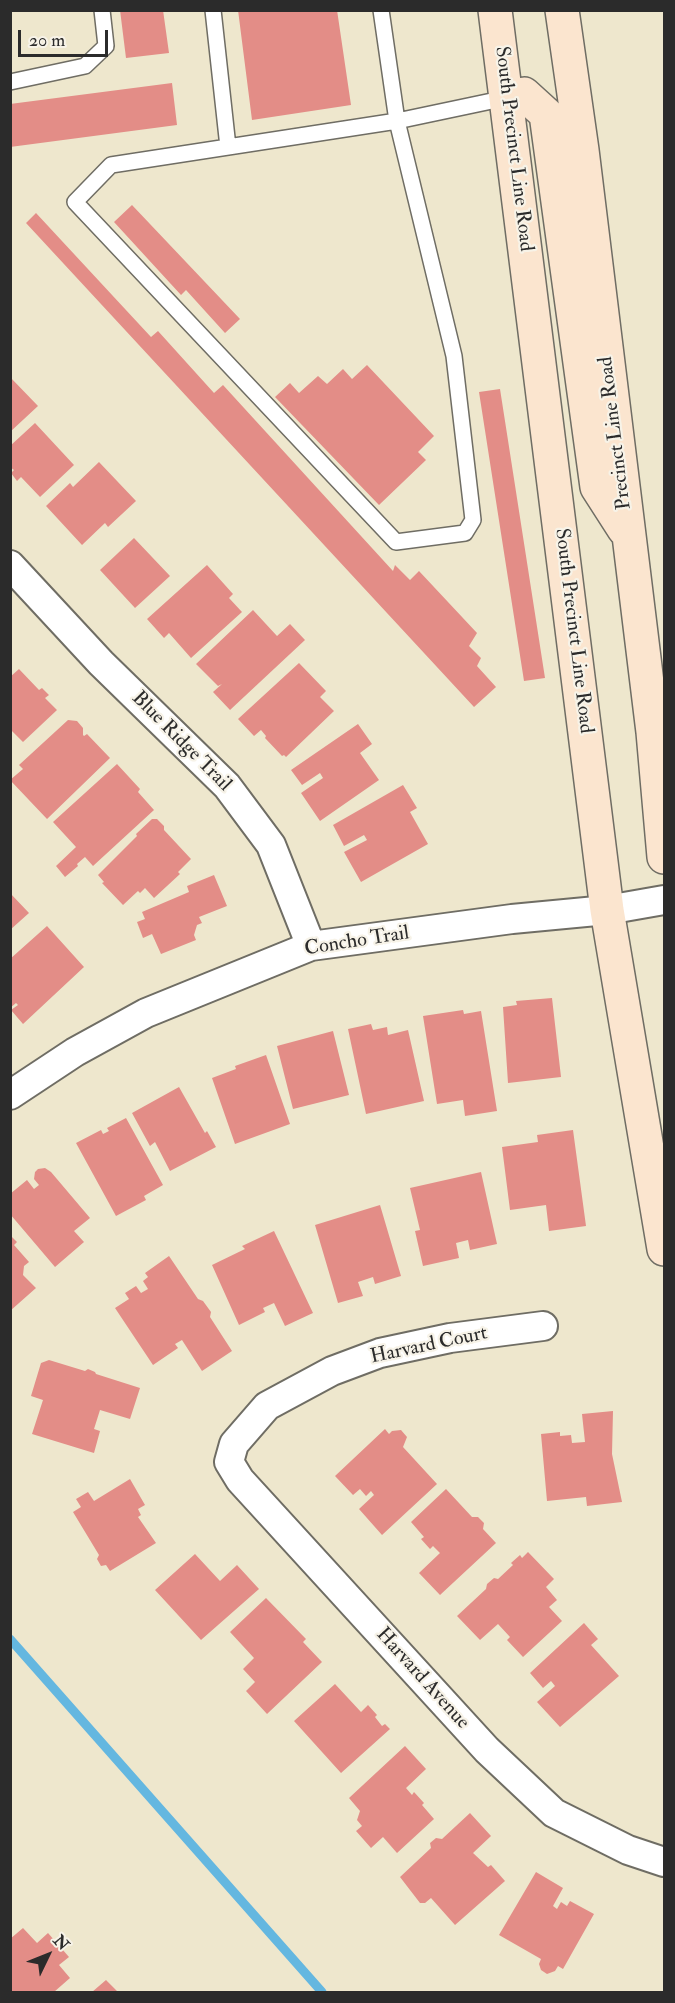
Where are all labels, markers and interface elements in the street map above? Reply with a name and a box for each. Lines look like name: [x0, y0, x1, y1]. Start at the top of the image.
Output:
scale bar: [21, 18, 111, 56]
text: 20 m: [29, 29, 65, 52]
street label: South Precinct Line Road: [489, 45, 537, 253]
street label: Precinct Line Road: [595, 355, 637, 511]
street label: South Precinct Line Road: [549, 527, 597, 735]
street label: Blue Ridge Trail: [126, 687, 236, 797]
street label: Concho Trail: [303, 922, 411, 962]
street label: Harvard Court: [368, 1322, 490, 1370]
street label: Harvard Avenue: [370, 1623, 474, 1735]
north arrow: [18, 1925, 78, 1985]
text: N: [49, 1931, 73, 1955]

